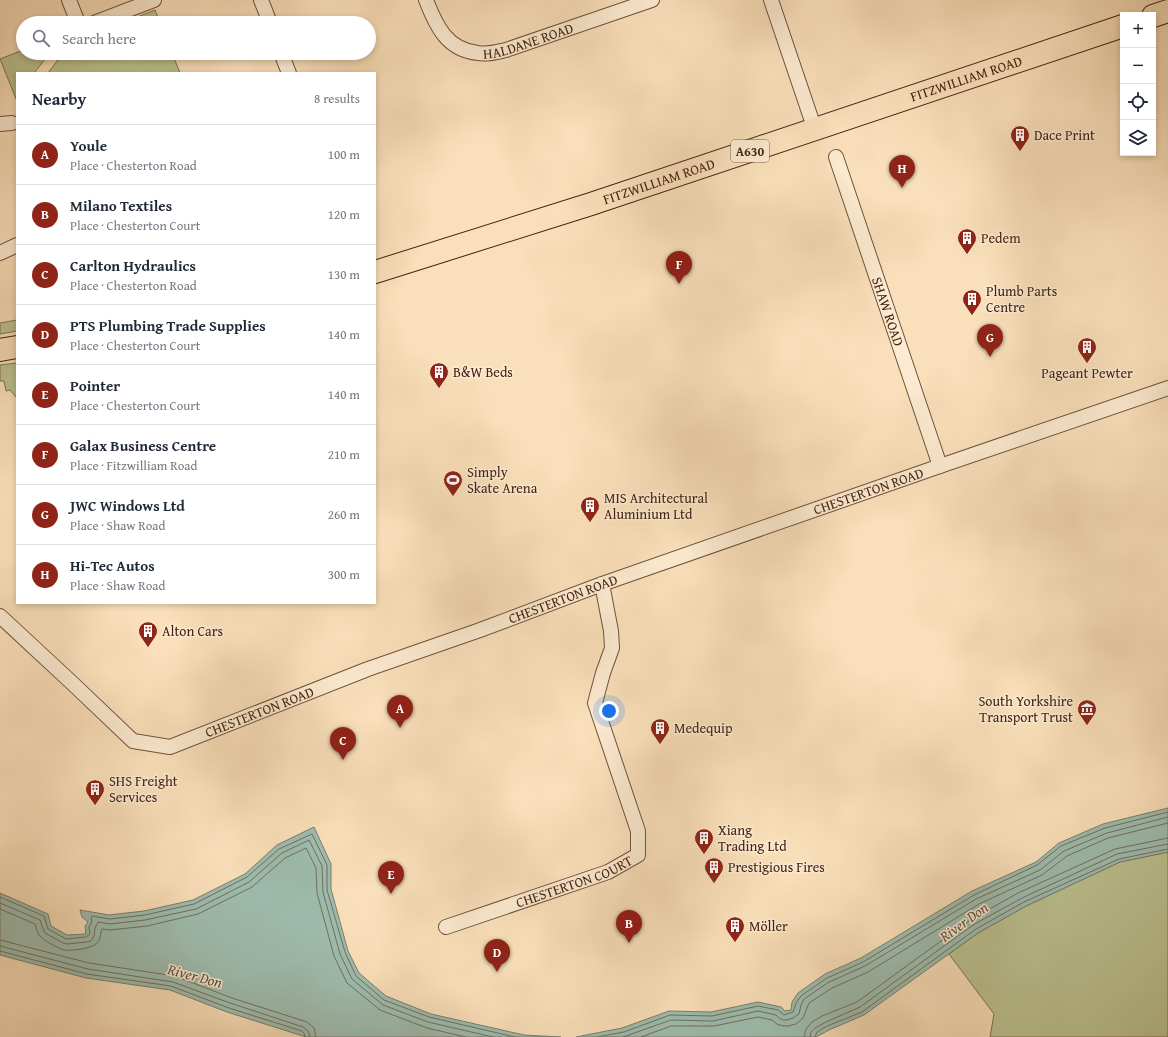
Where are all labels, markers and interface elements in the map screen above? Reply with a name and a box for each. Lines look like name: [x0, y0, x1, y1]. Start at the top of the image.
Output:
map controls: [1120, 12, 1156, 156]
button: +: [1120, 12, 1156, 48]
search box: [16, 16, 376, 60]
street label: HALDANE ROAD: [482, 18, 576, 64]
icon: search: [30, 27, 52, 49]
text: Search here: [62, 28, 136, 49]
button: −: [1120, 48, 1156, 84]
street label: FITZWILLIAM ROAD: [908, 50, 1025, 107]
button: locate: [1120, 84, 1156, 120]
text: Nearby: [32, 86, 86, 111]
text: 8 results: [314, 89, 360, 108]
button: layers: [1120, 120, 1156, 156]
building icon: Dace Print: [1009, 124, 1031, 152]
place label: Dace Print: [1034, 125, 1095, 145]
text: Youle: [70, 135, 107, 156]
road number: A630: [731, 140, 769, 162]
text: A: [41, 145, 49, 164]
text: 100 m: [328, 145, 360, 164]
street label: FITZWILLIAM ROAD: [600, 153, 717, 209]
pin: H: [889, 155, 915, 188]
text: Place · Chesterton Road: [70, 156, 197, 175]
text: Milano Textiles: [70, 195, 172, 216]
text: B: [41, 205, 49, 224]
text: 120 m: [328, 205, 360, 224]
text: Place · Chesterton Court: [70, 216, 200, 235]
building icon: Pedem: [956, 227, 978, 255]
place label: Pedem: [981, 228, 1021, 248]
pin: F: [666, 251, 692, 284]
text: Carlton Hydraulics: [70, 255, 196, 276]
text: C: [41, 265, 49, 284]
text: 130 m: [328, 265, 360, 284]
street label: SHAW ROAD: [867, 274, 909, 349]
text: Place · Chesterton Road: [70, 276, 197, 295]
place label: Plumb Parts Centre: [986, 281, 1057, 317]
building icon: Plumb Parts Centre: [961, 288, 983, 316]
text: PTS Plumbing Trade Supplies: [70, 315, 266, 336]
pin: G: [977, 324, 1003, 357]
text: D: [41, 325, 49, 344]
text: 140 m: [328, 325, 360, 344]
text: Place · Chesterton Court: [70, 336, 200, 355]
building icon: Pageant Pewter: [1076, 336, 1098, 364]
building icon: B&W Beds: [428, 361, 450, 389]
place label: B&W Beds: [453, 362, 513, 382]
place label: Pageant Pewter: [1041, 363, 1133, 383]
text: Pointer: [70, 375, 120, 396]
text: E: [42, 385, 48, 404]
text: 140 m: [328, 385, 360, 404]
text: Place · Chesterton Court: [70, 396, 200, 415]
text: Galax Business Centre: [70, 435, 216, 456]
text: F: [42, 445, 48, 464]
text: 210 m: [328, 445, 360, 464]
text: Place · Fitzwilliam Road: [70, 456, 197, 475]
place label: Simply Skate Arena: [467, 462, 538, 498]
street label: CHESTERTON ROAD: [811, 463, 926, 519]
sports icon: Simply Skate Arena: [442, 469, 464, 497]
place label: MIS Architectural Aluminium Ltd: [604, 488, 708, 524]
text: JWC Windows Ltd: [70, 495, 185, 516]
building icon: MIS Architectural Aluminium Ltd: [579, 495, 601, 523]
text: G: [41, 505, 49, 524]
text: 260 m: [328, 505, 360, 524]
text: Place · Shaw Road: [70, 516, 165, 535]
text: Hi-Tec Autos: [70, 555, 155, 576]
text: H: [40, 565, 50, 584]
text: 300 m: [328, 565, 360, 584]
street label: CHESTERTON ROAD: [505, 569, 620, 628]
text: Place · Shaw Road: [70, 576, 165, 595]
building icon: Alton Cars: [137, 620, 159, 648]
place label: Alton Cars: [162, 621, 223, 641]
street label: CHESTERTON ROAD: [202, 681, 317, 742]
place label: South Yorkshire Transport Trust: [978, 691, 1073, 727]
pin: A: [387, 695, 413, 728]
museum icon: South Yorkshire Transport Trust: [1076, 698, 1098, 726]
your location: [599, 701, 619, 721]
building icon: Medequip: [649, 717, 671, 745]
place label: Medequip: [674, 718, 733, 738]
pin: C: [330, 727, 356, 760]
place label: SHS Freight Services: [109, 771, 178, 807]
building icon: SHS Freight Services: [84, 778, 106, 806]
place label: Xiang Trading Ltd: [718, 820, 787, 856]
building icon: Xiang Trading Ltd: [693, 827, 715, 855]
street label: CHESTERTON COURT: [513, 850, 636, 913]
building icon: Prestigious Fires: [703, 856, 725, 884]
place label: Prestigious Fires: [728, 857, 825, 877]
pin: E: [378, 861, 404, 894]
water label: River Don: [934, 897, 993, 947]
pin: B: [616, 910, 642, 943]
building icon: Möller: [724, 915, 746, 943]
place label: Möller: [749, 916, 788, 936]
pin: D: [484, 939, 510, 972]
water label: River Don: [165, 958, 225, 993]

